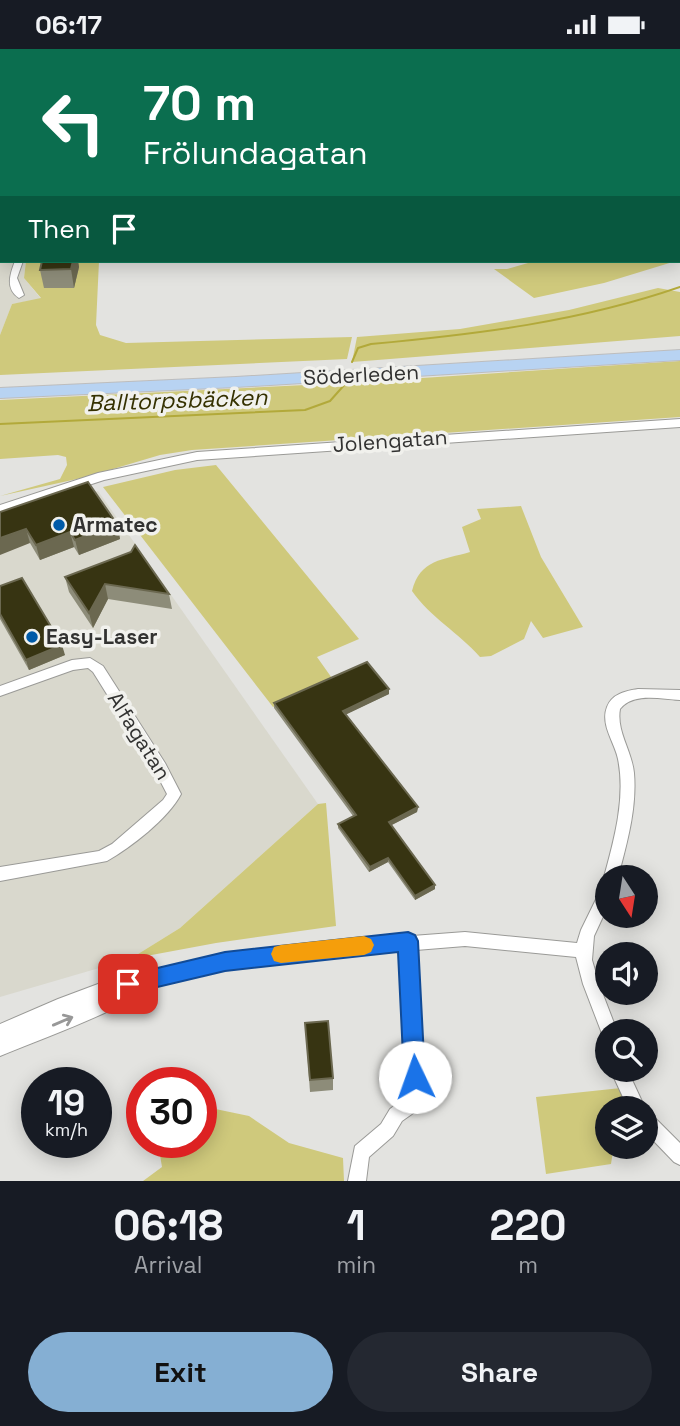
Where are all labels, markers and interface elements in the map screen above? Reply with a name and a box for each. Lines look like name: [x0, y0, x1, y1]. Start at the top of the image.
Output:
text: 06:17: [35, 8, 102, 42]
text: 70 m: [143, 72, 256, 134]
icon: left: [28, 77, 119, 168]
text: Frölundagatan: [143, 133, 368, 173]
icon: arrive: [105, 210, 143, 248]
text: Then: [28, 212, 91, 246]
street label: Söderleden: [302, 358, 420, 391]
water label: Balltorpsbäcken: [86, 382, 269, 418]
street label: Jolengatan: [332, 423, 448, 458]
place label: Armatec: [73, 511, 158, 538]
marker: Armatec: [51, 517, 67, 533]
place label: Easy-Laser: [46, 623, 158, 650]
marker: Easy-Laser: [24, 629, 40, 645]
street label: Alfagatan: [102, 687, 177, 785]
north arrow: [595, 865, 658, 927]
map controls: [595, 865, 658, 1159]
button: sound: [595, 942, 658, 1005]
pin: [98, 954, 158, 1014]
icon: arrive: [109, 965, 147, 1003]
one-way arrow: [52, 1014, 73, 1027]
button: search: [595, 1019, 658, 1082]
position arrow: [378, 1040, 452, 1114]
speed limit sign: 30: [126, 1067, 217, 1158]
text: 19: [48, 1081, 85, 1125]
button: layers: [595, 1096, 658, 1159]
text: km/h: [45, 1118, 88, 1141]
text: 06:18: [113, 1199, 223, 1252]
text: 1: [347, 1199, 366, 1252]
text: 220: [489, 1199, 567, 1252]
text: Arrival: [134, 1250, 202, 1280]
text: min: [337, 1250, 376, 1280]
text: m: [518, 1250, 538, 1280]
button: Exit: [28, 1332, 333, 1412]
button: Share: [347, 1332, 652, 1412]

